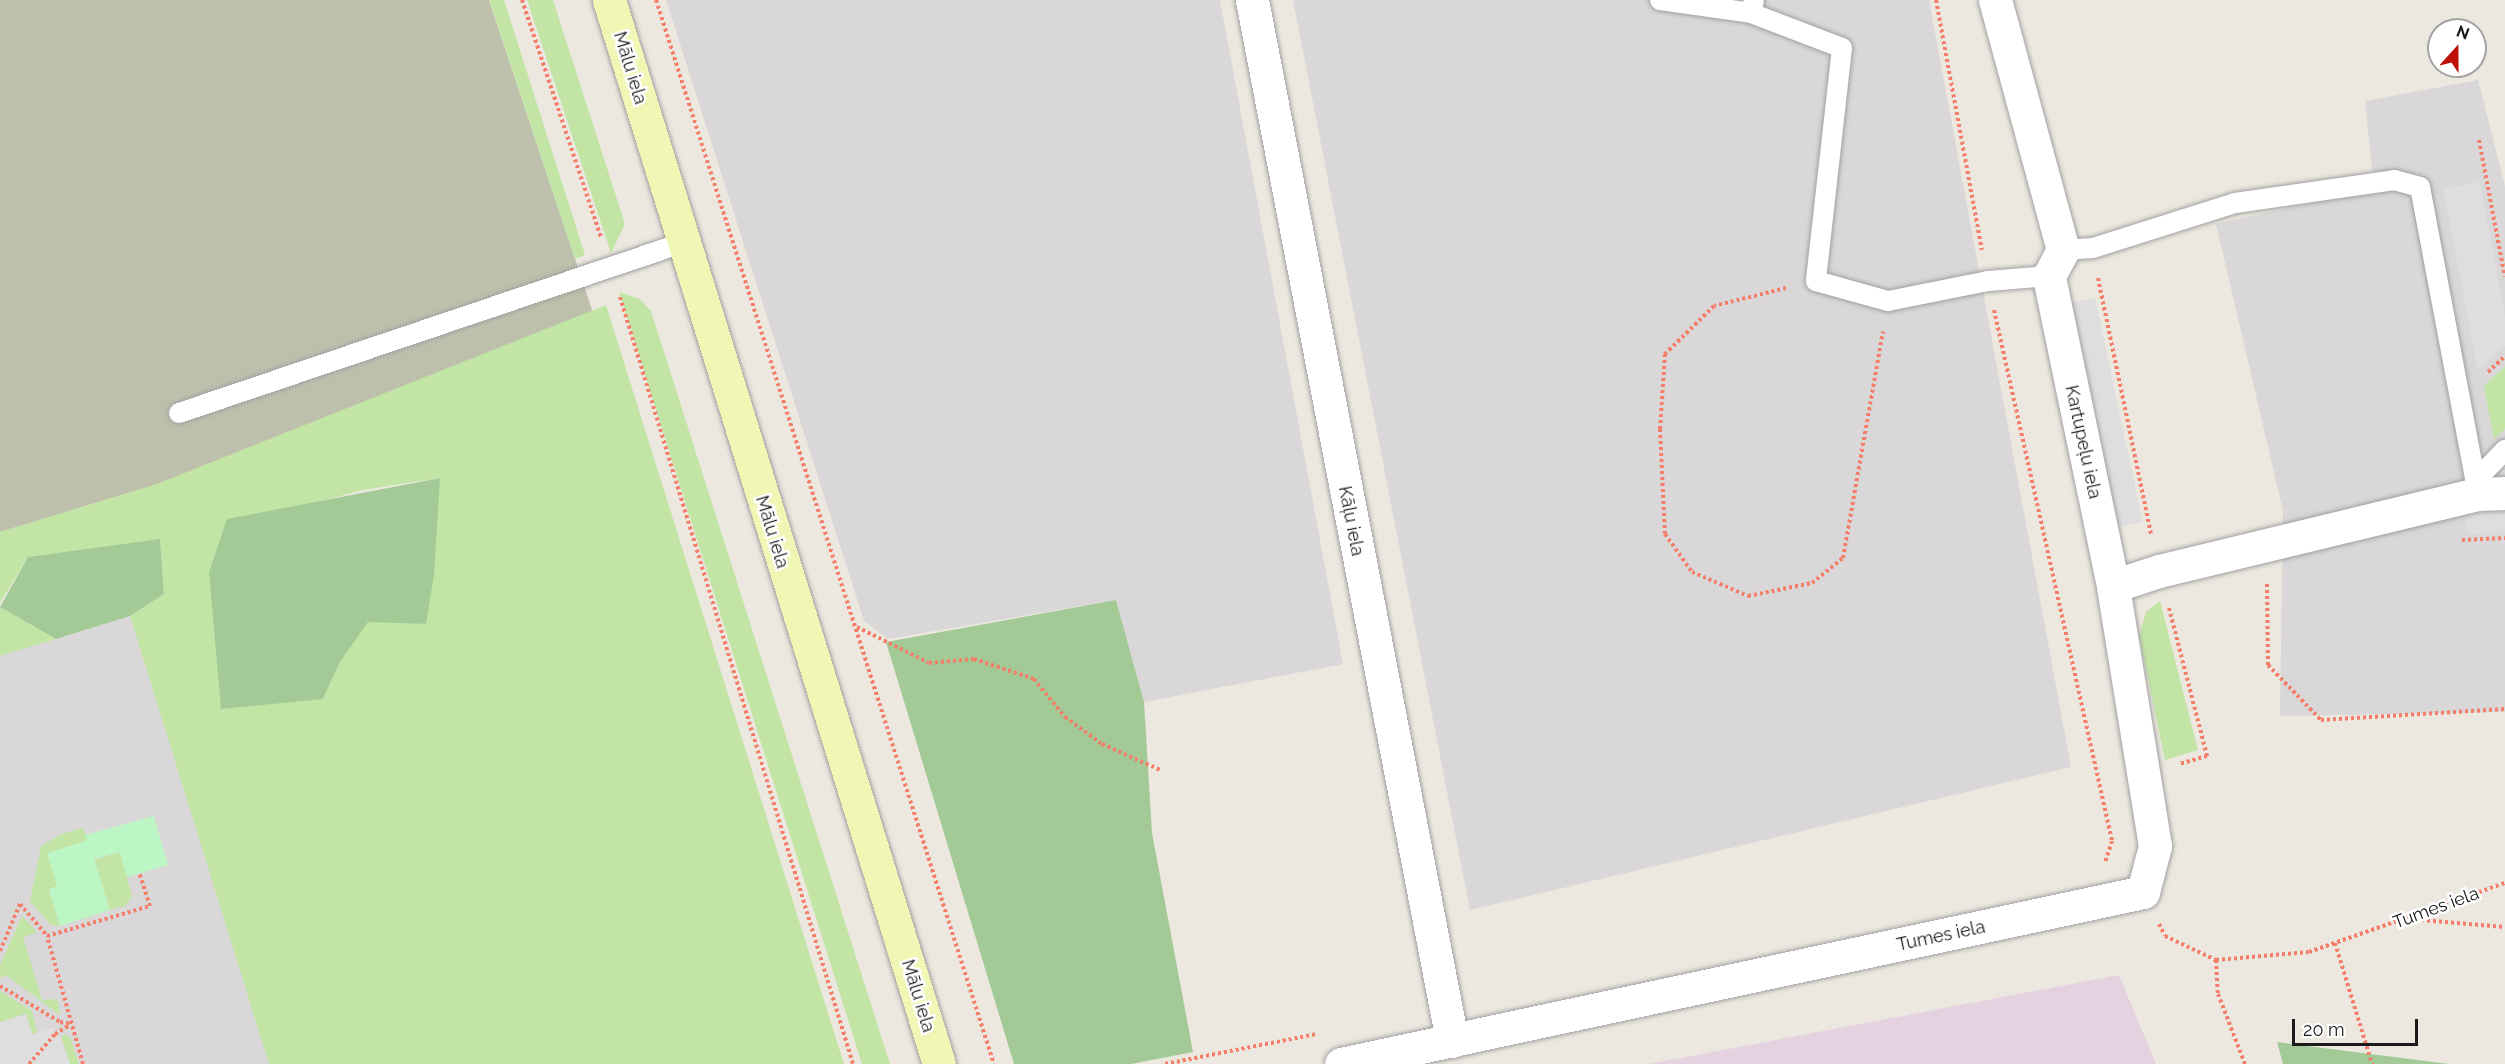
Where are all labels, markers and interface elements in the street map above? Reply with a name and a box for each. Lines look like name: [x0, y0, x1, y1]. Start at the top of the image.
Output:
north arrow: [2427, 18, 2487, 78]
text: N: [2454, 22, 2472, 44]
street label: Mālu iela: [609, 29, 651, 107]
street label: Kartupeļu iela: [2060, 383, 2106, 501]
street label: Kāļu iela: [1334, 484, 1368, 558]
street label: Mālu iela: [751, 493, 793, 571]
street label: Tumes iela: [2390, 883, 2482, 933]
street label: Tumes iela: [1895, 916, 1987, 956]
street label: Mālu iela: [897, 957, 939, 1035]
scale bar: [2295, 1007, 2421, 1045]
text: 20 m: [2303, 1019, 2345, 1040]

